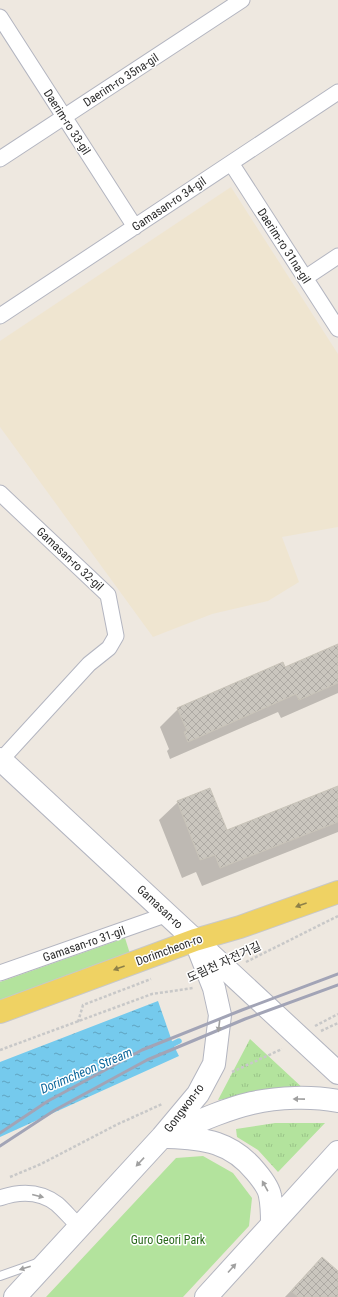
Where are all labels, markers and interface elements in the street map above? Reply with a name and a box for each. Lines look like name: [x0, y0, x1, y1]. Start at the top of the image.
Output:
street label: Daerim-ro 35na-gil: [81, 50, 161, 110]
street label: Daerim-ro 33-gil: [41, 87, 93, 157]
street label: Gamasan-ro 34-gil: [129, 174, 209, 234]
street label: Daerim-ro 31na-gil: [254, 206, 314, 286]
street label: Gamasan-ro 32-gil: [34, 524, 106, 594]
street label: Gamasan-ro: [134, 882, 186, 932]
one-way arrow: [295, 902, 307, 908]
street label: Gamasan-ro 31-gil: [41, 923, 127, 965]
street label: Dorimcheon-ro: [134, 932, 204, 968]
street label: 도림천 자전거길: [185, 939, 263, 985]
one-way arrow: [113, 966, 125, 972]
one-way arrow: [215, 1020, 222, 1032]
water label: Dorimcheon Stream: [38, 1044, 134, 1097]
street label: Gongwon-ro: [161, 1081, 207, 1135]
one-way arrow: [293, 1095, 305, 1102]
one-way arrow: [135, 1156, 144, 1167]
one-way arrow: [262, 1180, 269, 1192]
one-way arrow: [32, 1193, 44, 1199]
park label: Guro Geori Park: [131, 1233, 206, 1247]
one-way arrow: [228, 1263, 237, 1273]
one-way arrow: [18, 1265, 30, 1271]

